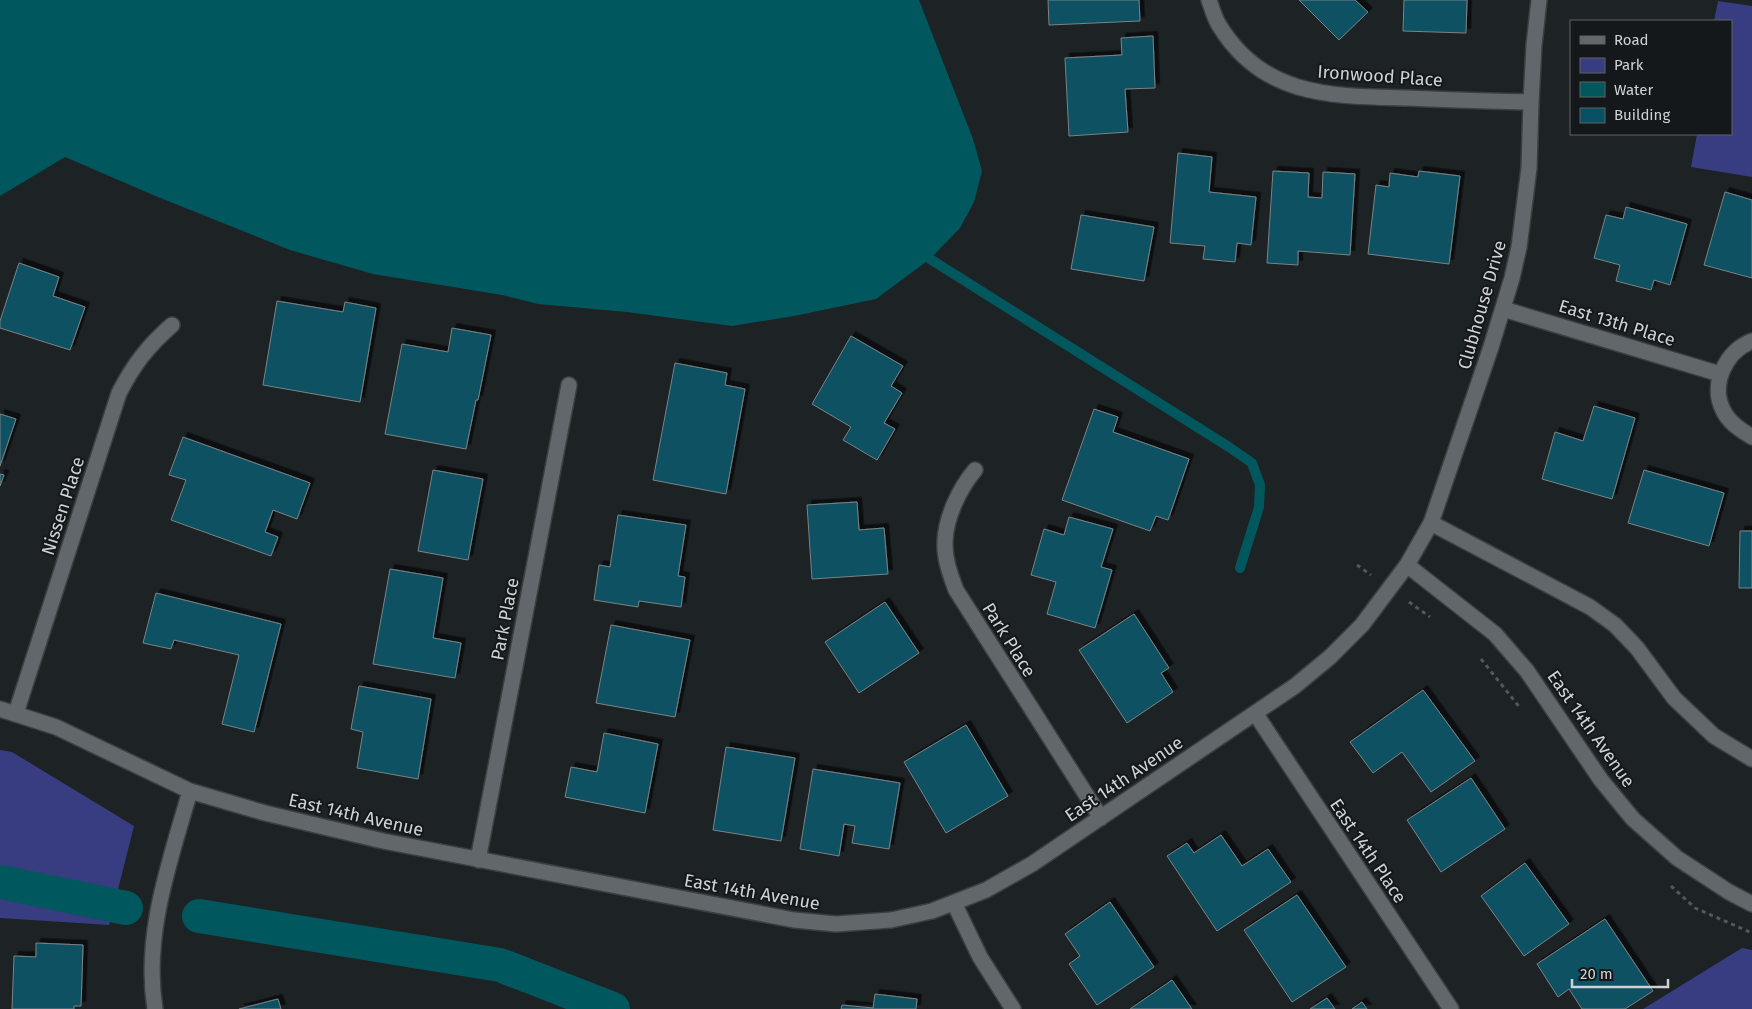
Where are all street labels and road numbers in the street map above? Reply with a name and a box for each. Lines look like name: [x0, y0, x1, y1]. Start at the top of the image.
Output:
street label: Ironwood Place: [1317, 61, 1443, 91]
street label: Clubhouse Drive: [1453, 238, 1511, 372]
street label: East 13th Place: [1556, 295, 1678, 351]
street label: Nissen Place: [37, 454, 89, 558]
street label: Park Place: [486, 576, 524, 662]
street label: Park Place: [978, 599, 1040, 681]
street label: East 14th Avenue: [1543, 666, 1639, 792]
street label: East 14th Avenue: [1061, 731, 1187, 827]
street label: East 14th Avenue: [286, 789, 426, 841]
street label: East 14th Place: [1325, 795, 1411, 907]
street label: East 14th Avenue: [682, 869, 822, 915]

